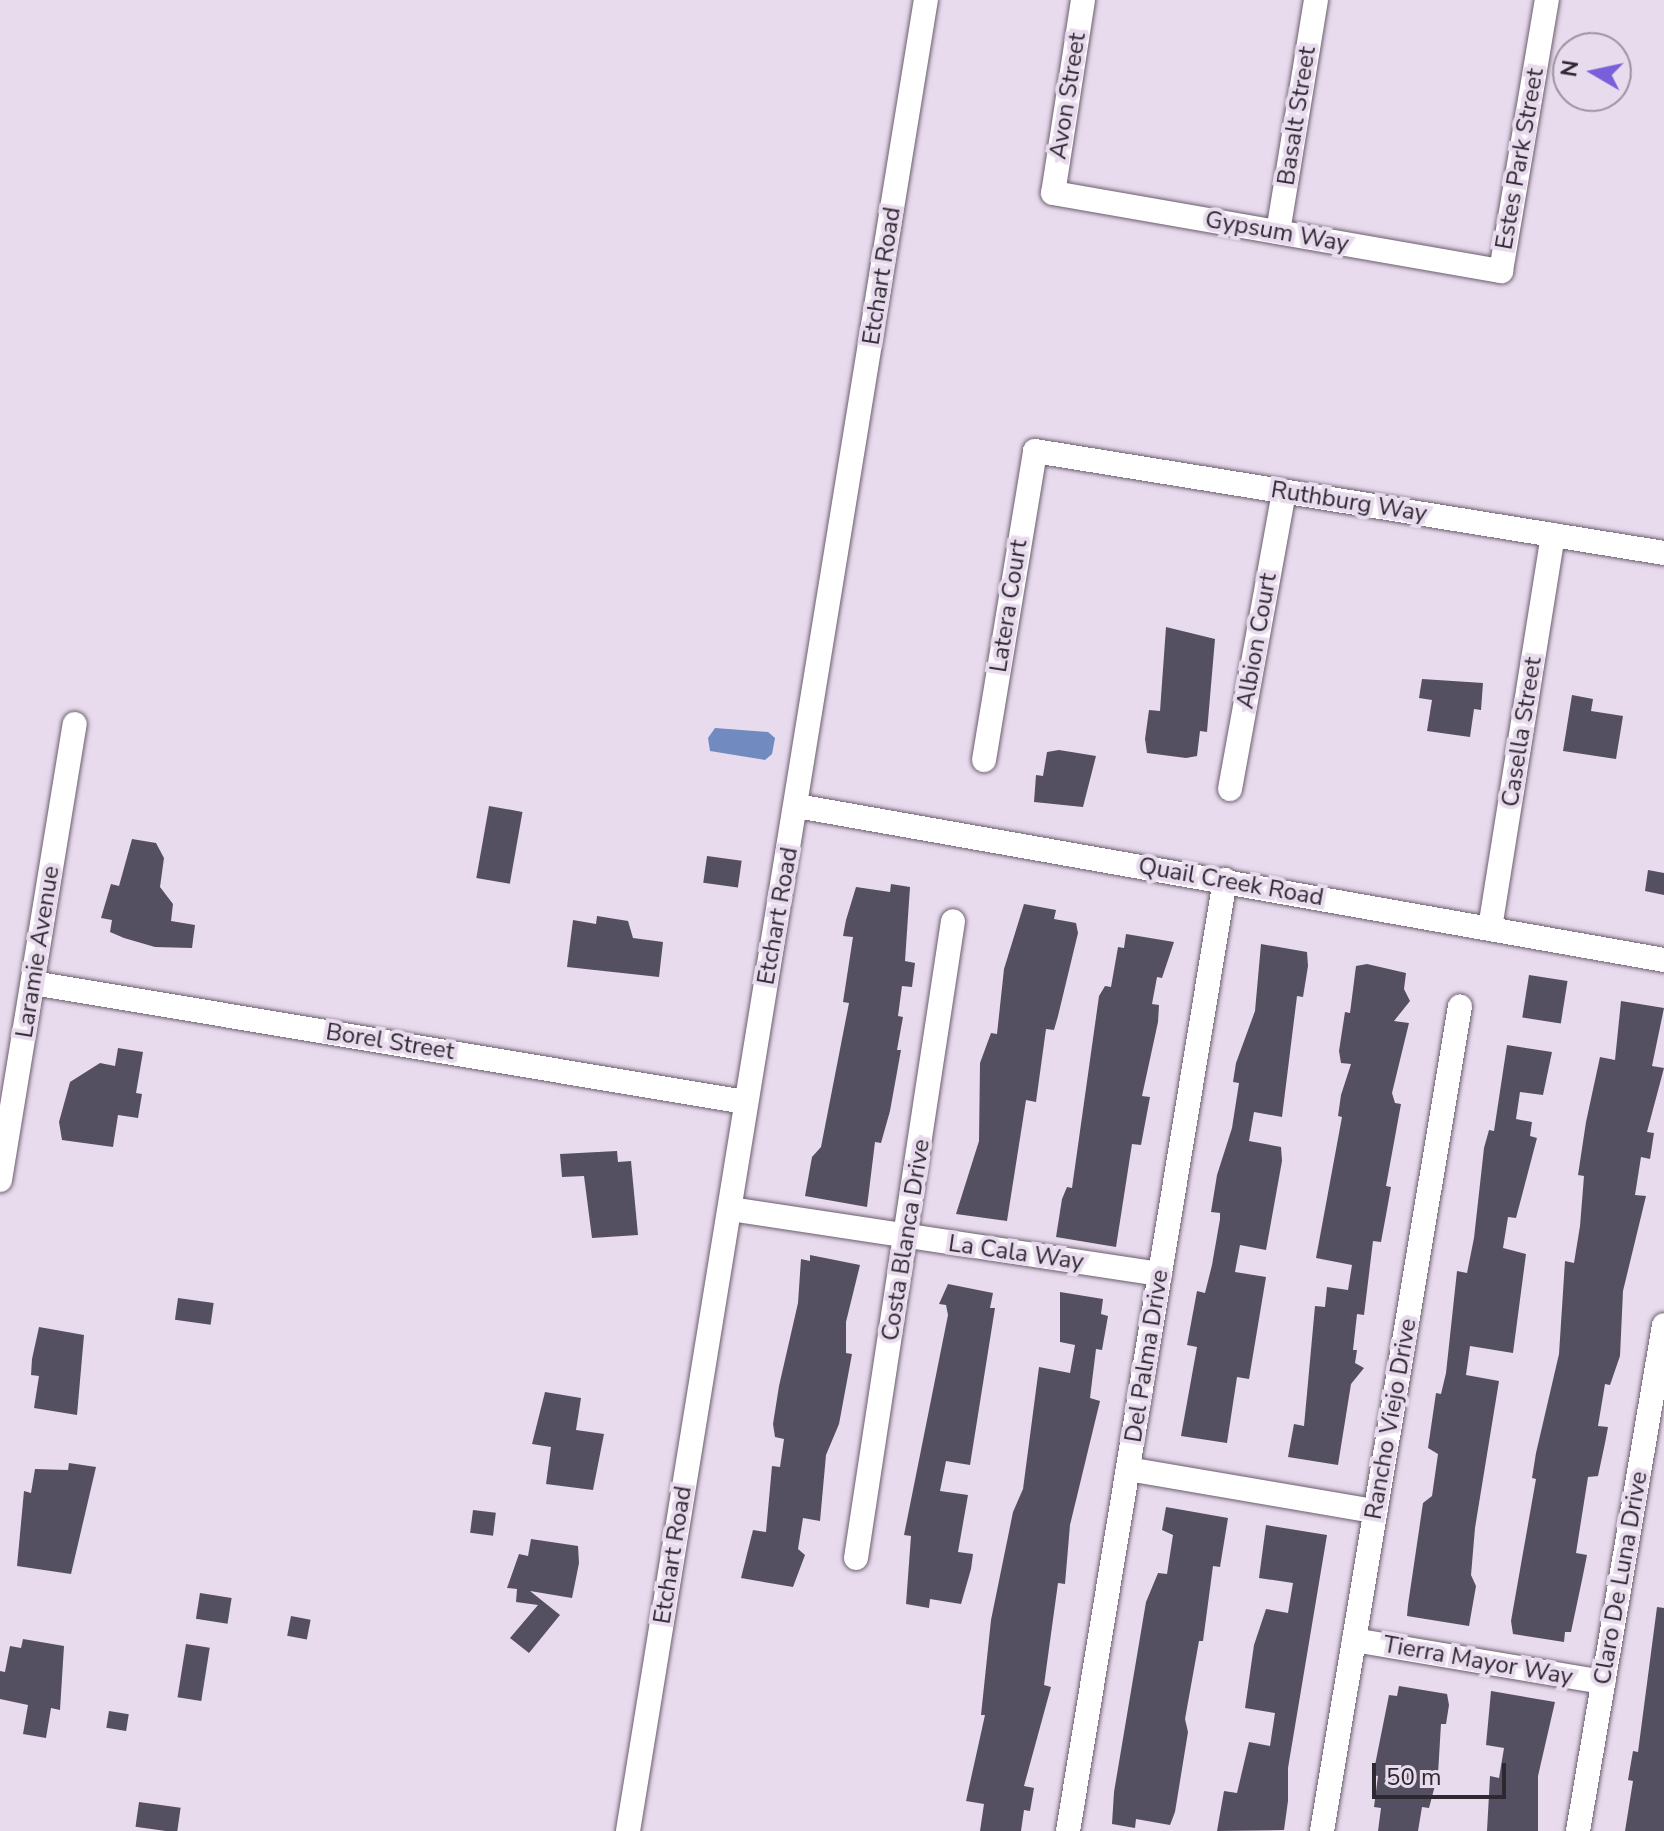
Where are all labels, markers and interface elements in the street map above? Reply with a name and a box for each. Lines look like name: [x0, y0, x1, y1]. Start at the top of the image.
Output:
street label: Avon Street: [1044, 31, 1092, 161]
north arrow: [1552, 32, 1632, 112]
street label: Basalt Street: [1272, 45, 1322, 187]
text: N: [1554, 58, 1586, 79]
street label: Estes Park Street: [1490, 66, 1550, 252]
street label: Etchart Road: [857, 205, 907, 347]
street label: Gypsum Way: [1203, 205, 1351, 259]
street label: Ruthburg Way: [1269, 475, 1429, 529]
street label: Latera Court: [984, 538, 1034, 674]
street label: Albion Court: [1231, 571, 1283, 711]
street label: Casella Street: [1496, 655, 1548, 809]
street label: Etchart Road: [752, 845, 804, 987]
street label: Quail Creek Road: [1136, 852, 1326, 912]
street label: Laramie Avenue: [10, 864, 66, 1040]
street label: Borel Street: [324, 1018, 456, 1066]
street label: Costa Blanca Drive: [876, 1137, 936, 1343]
street label: La Cala Way: [946, 1229, 1086, 1277]
street label: Del Palma Drive: [1119, 1268, 1175, 1444]
street label: Rancho Viejo Drive: [1359, 1316, 1423, 1522]
street label: Claro De Luna Drive: [1588, 1469, 1654, 1687]
street label: Etchart Road: [648, 1484, 698, 1626]
street label: Tierra Mayor Way: [1381, 1630, 1575, 1692]
scale bar: [1376, 1747, 1510, 1797]
text: 50 m: [1386, 1761, 1442, 1793]

